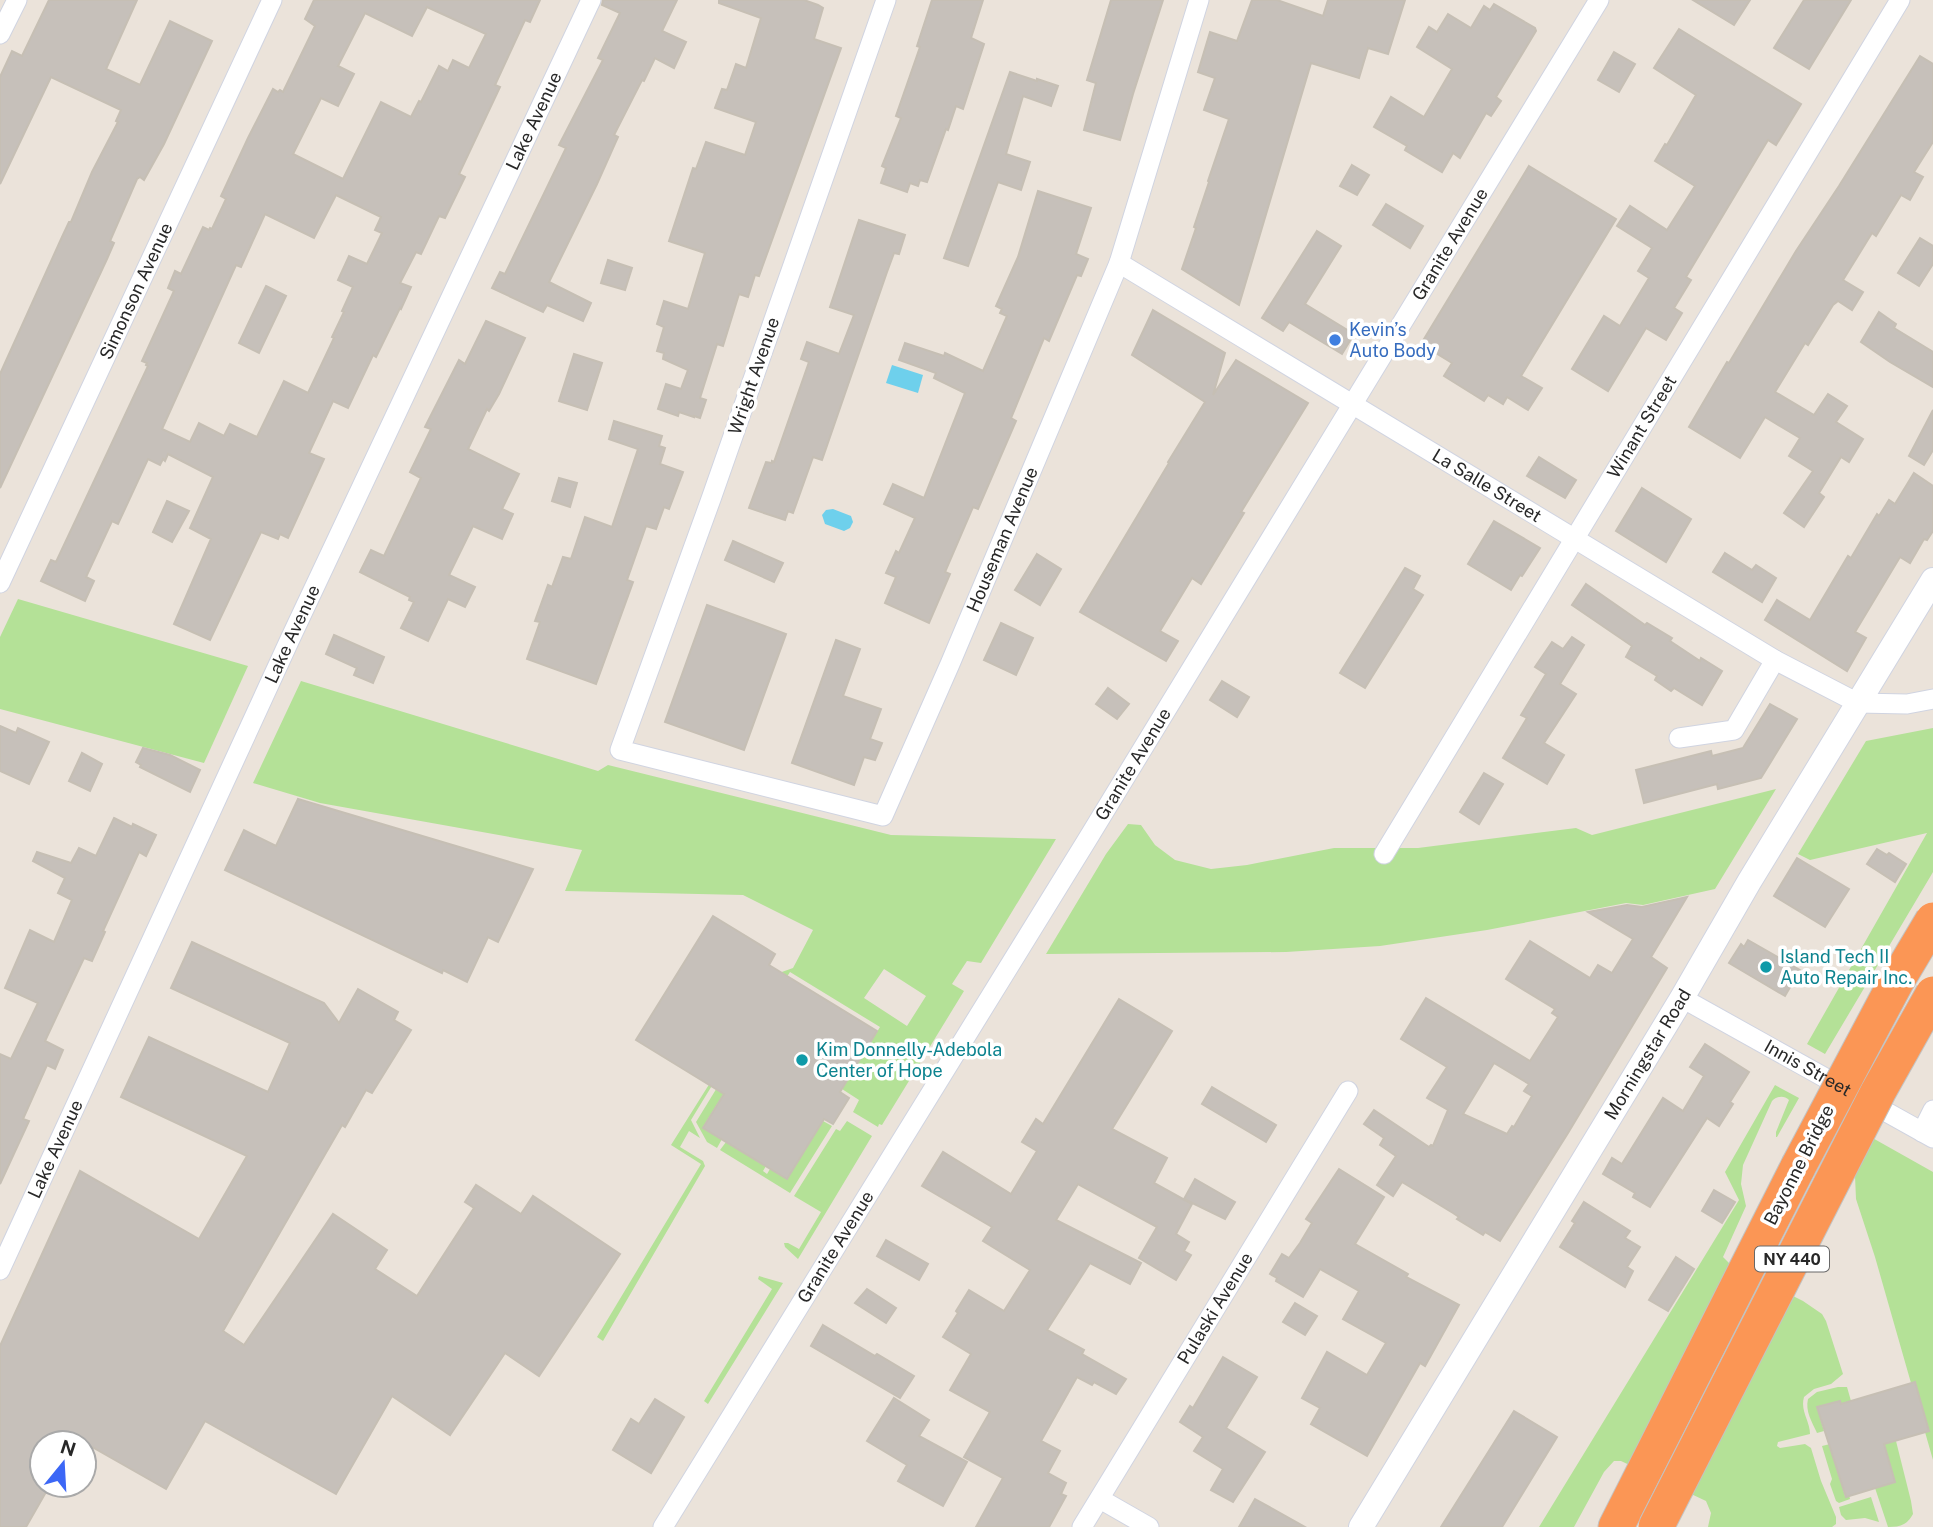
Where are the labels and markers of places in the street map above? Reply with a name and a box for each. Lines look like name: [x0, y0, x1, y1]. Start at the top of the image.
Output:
place label: Kevin’s Auto Body: [1349, 319, 1436, 361]
marker: Kevin’s Auto Body: [1327, 332, 1343, 348]
place label: Island Tech II Auto Repair Inc.: [1780, 946, 1912, 988]
marker: Island Tech II Auto Repair Inc.: [1758, 959, 1774, 975]
place label: Kim Donnelly-Adebola Center of Hope: [816, 1039, 1002, 1081]
marker: Kim Donnelly-Adebola Center of Hope: [794, 1052, 810, 1068]

